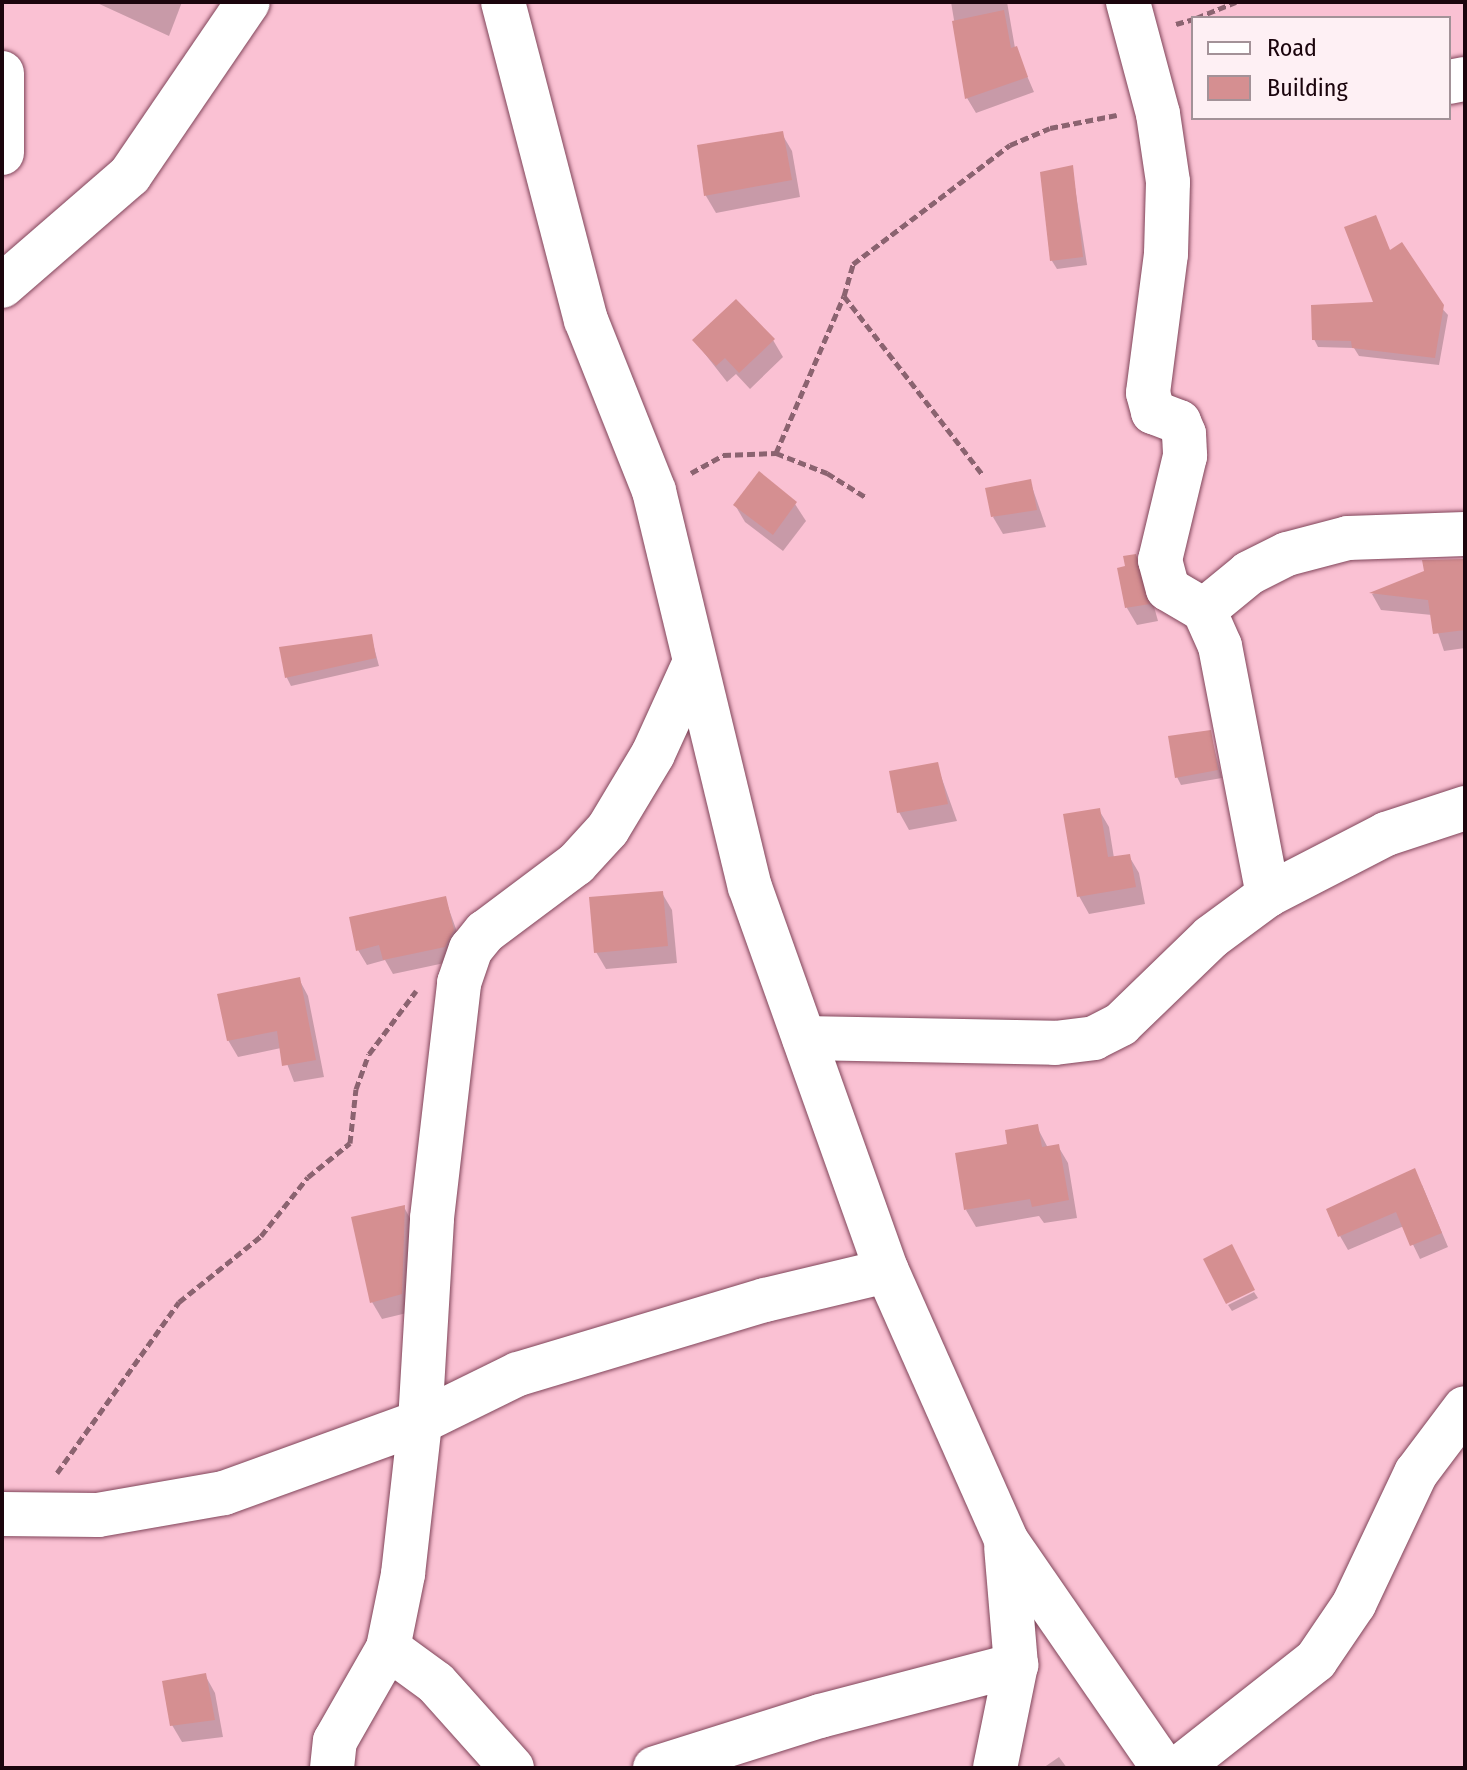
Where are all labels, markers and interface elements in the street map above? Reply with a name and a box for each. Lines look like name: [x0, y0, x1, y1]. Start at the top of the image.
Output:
legend: [1191, 16, 1451, 120]
text: Road: [1267, 34, 1317, 62]
text: Building: [1267, 74, 1348, 102]

